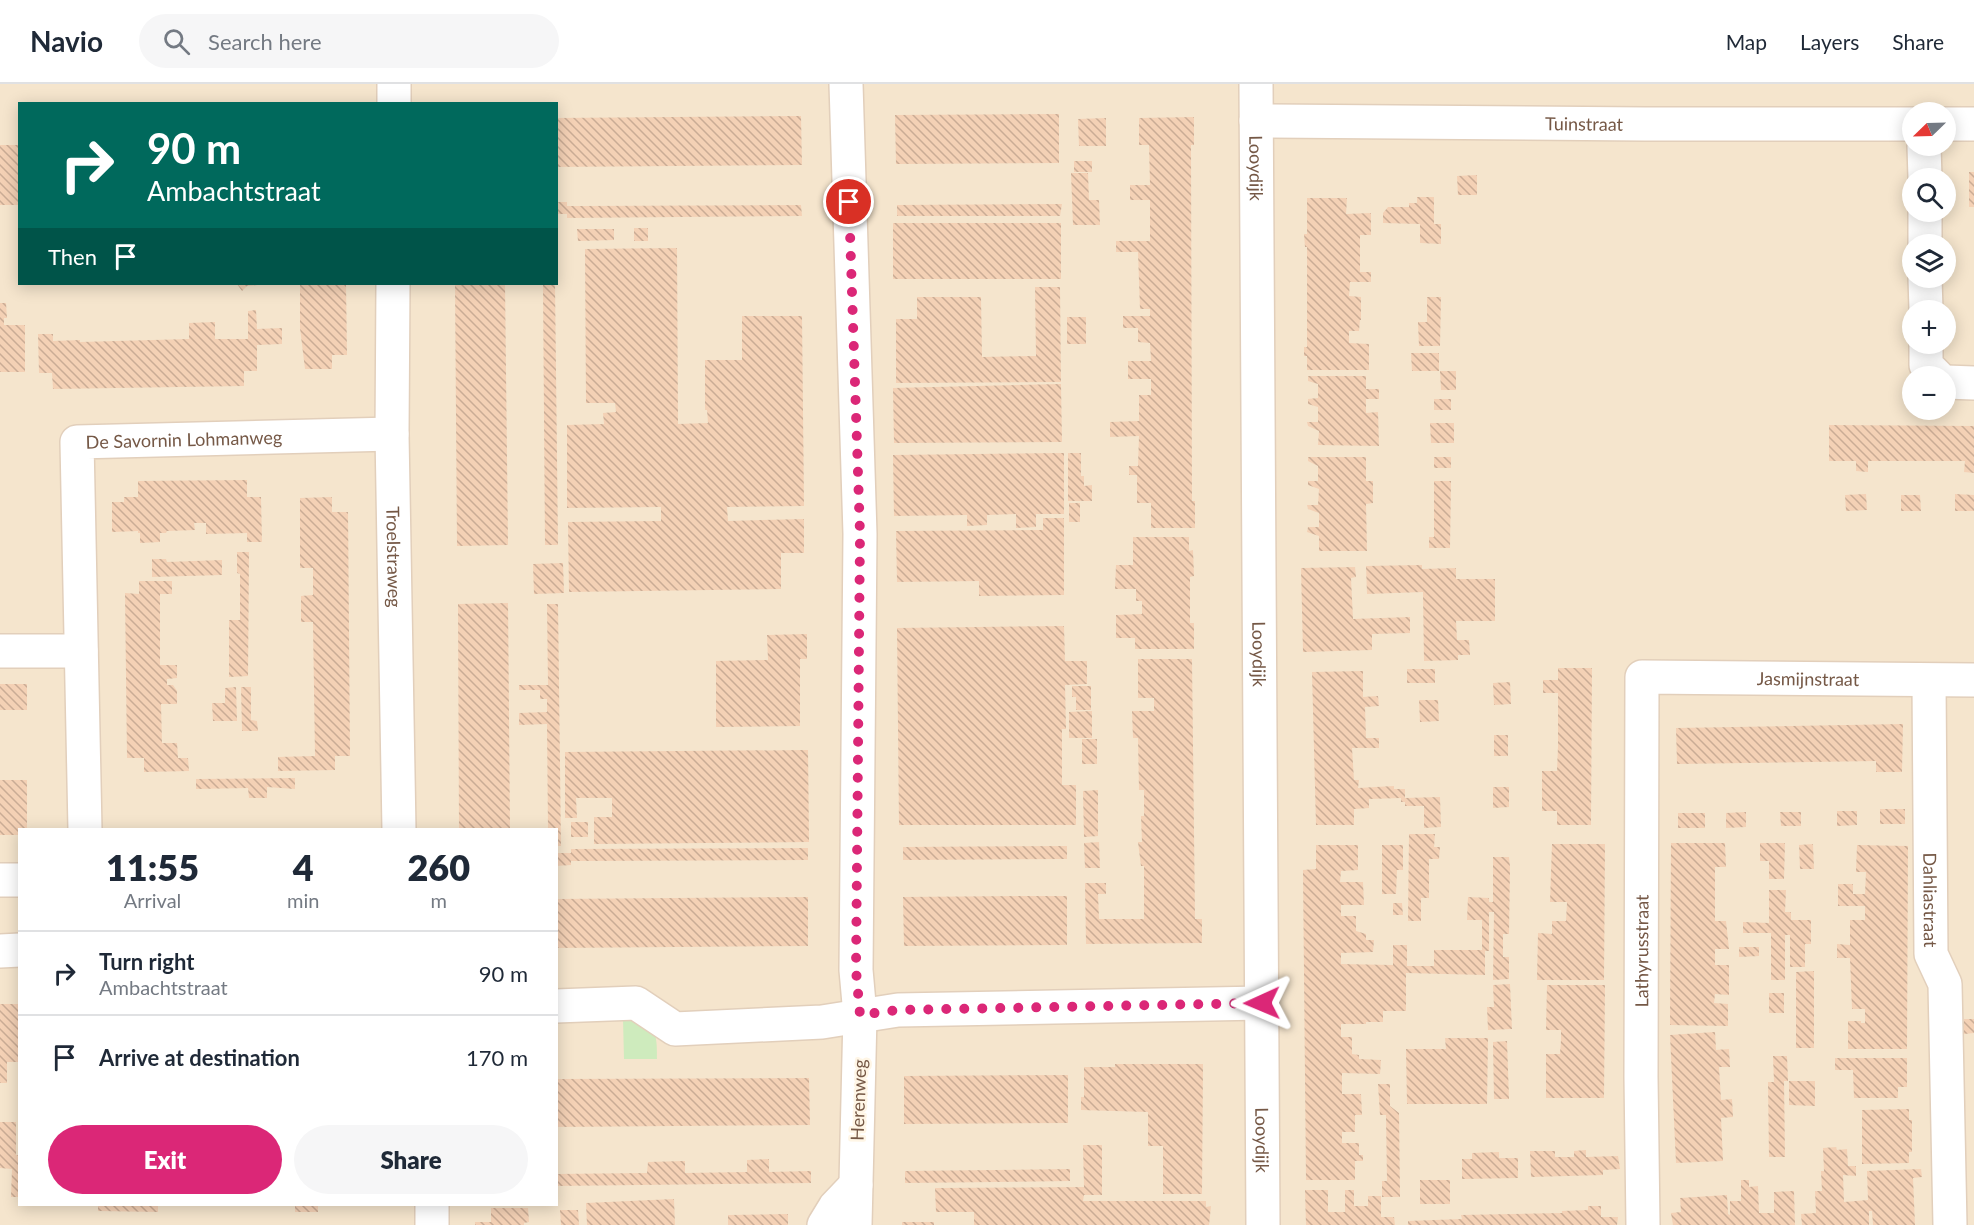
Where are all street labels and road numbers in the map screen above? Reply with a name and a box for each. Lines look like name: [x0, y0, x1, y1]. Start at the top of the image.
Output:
street label: Tuinstraat: [1545, 112, 1624, 135]
street label: Looydijk: [1245, 135, 1268, 202]
street label: De Savornin Lohmanweg: [85, 426, 282, 453]
street label: Troelstraweg: [382, 506, 406, 608]
street label: Looydijk: [1248, 621, 1271, 688]
street label: Jasmijnstraat: [1757, 667, 1860, 690]
street label: Dahliastraat: [1919, 852, 1942, 948]
street label: Lathyrusstraat: [1630, 894, 1652, 1008]
street label: Herenweg: [846, 1059, 870, 1141]
street label: Looydijk: [1251, 1107, 1274, 1174]

